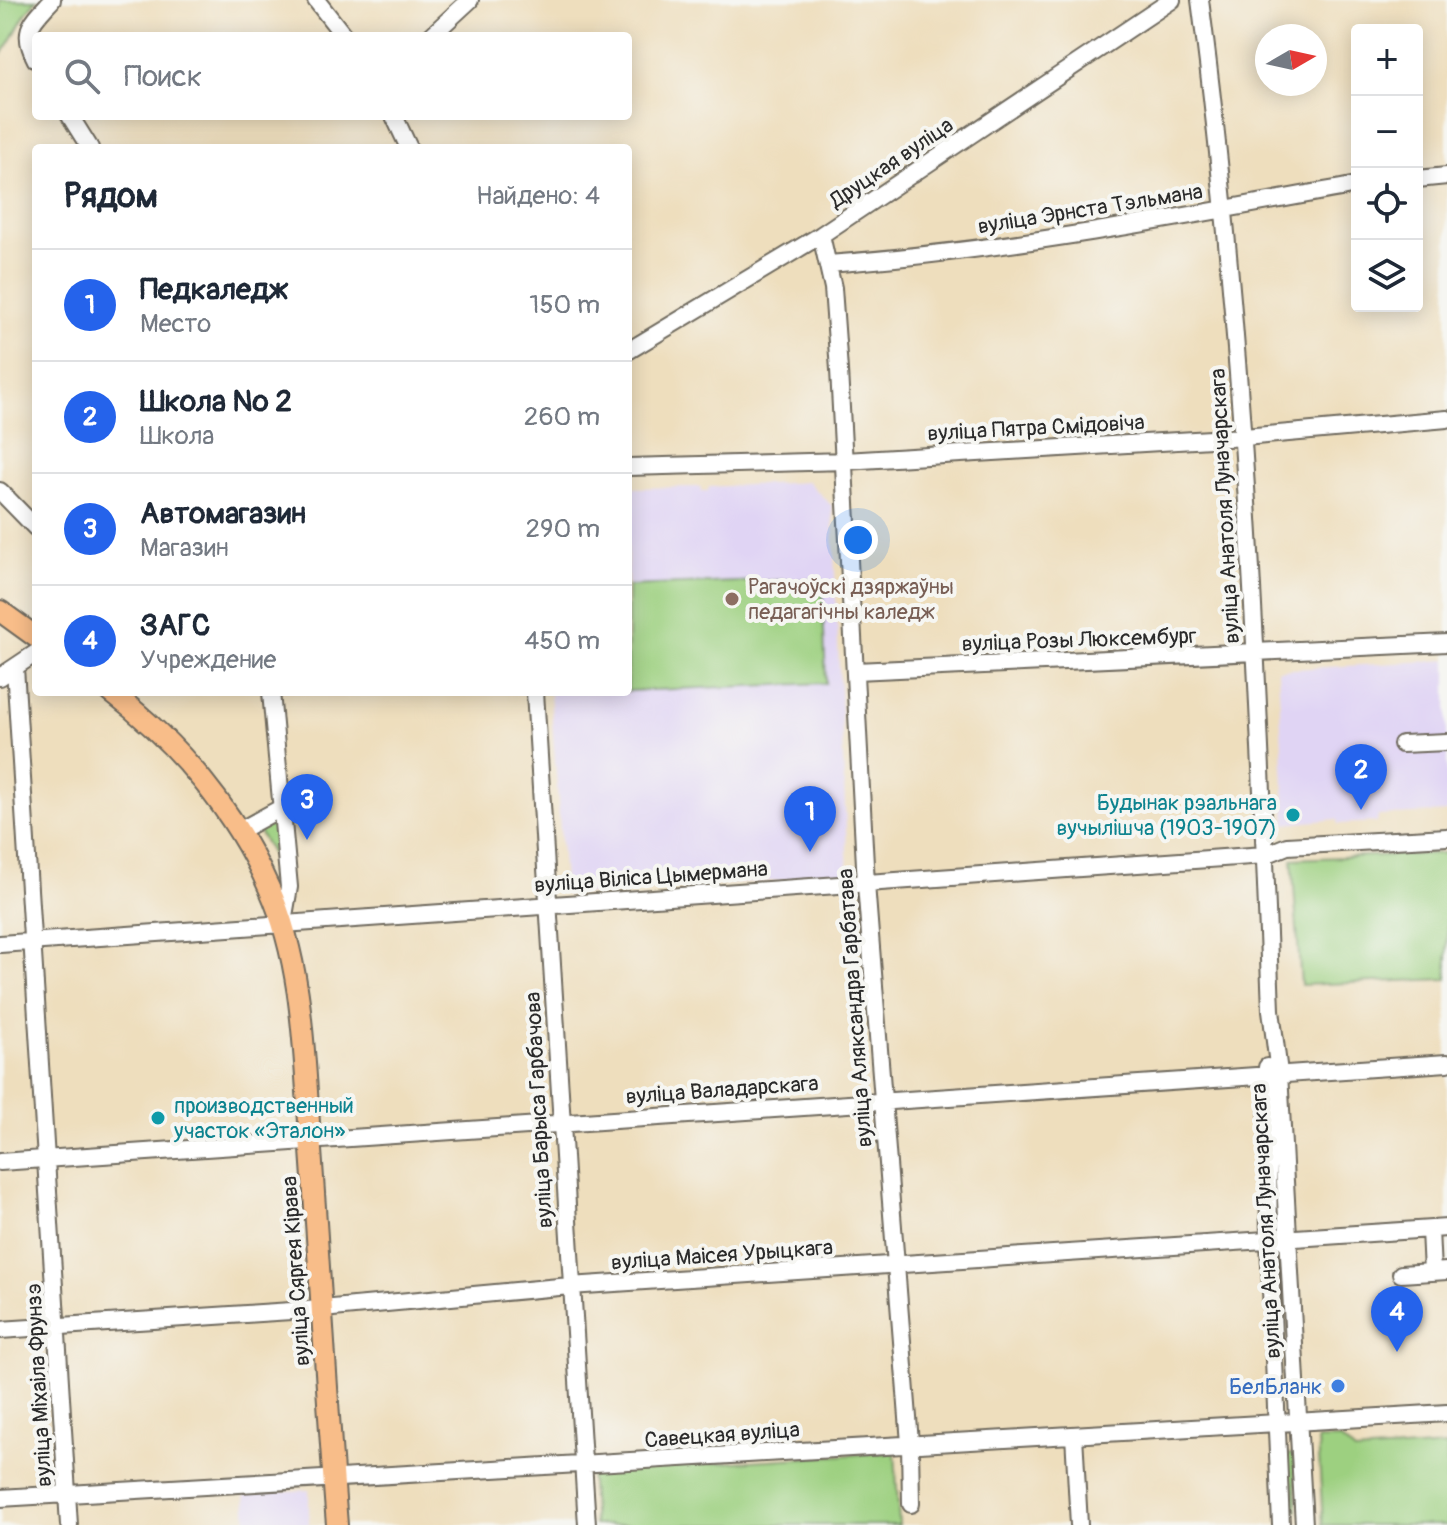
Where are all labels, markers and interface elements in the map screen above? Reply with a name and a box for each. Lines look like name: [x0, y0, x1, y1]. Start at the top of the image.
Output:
north arrow: [1255, 24, 1327, 96]
map controls: [1351, 24, 1423, 312]
button: +: [1351, 24, 1423, 96]
search box: [32, 32, 632, 120]
icon: search: [60, 54, 104, 98]
text: Поиск: [124, 58, 202, 95]
button: −: [1351, 96, 1423, 168]
street label: Друцкая вуліца: [824, 111, 959, 215]
button: locate: [1351, 168, 1423, 240]
text: Рядом: [64, 175, 158, 218]
street label: вуліца Эрнста Тэльмана: [976, 177, 1205, 241]
text: Найдено: 4: [476, 180, 600, 212]
button: layers: [1351, 240, 1423, 312]
text: Педкаледж: [140, 271, 288, 308]
text: 1: [85, 289, 95, 321]
text: 150 m: [529, 289, 600, 321]
text: Место: [140, 308, 211, 340]
street label: вуліца Анатоля Луначарскага: [1204, 368, 1246, 644]
text: Школа № 2: [140, 383, 292, 420]
text: 2: [83, 401, 97, 433]
text: 260 m: [524, 401, 600, 433]
street label: вуліца Пятра Смідовіча: [927, 408, 1145, 448]
text: Школа: [140, 420, 214, 452]
text: Автомагазин: [140, 495, 306, 532]
text: 3: [83, 513, 97, 545]
text: 290 m: [526, 513, 600, 545]
your location: [838, 520, 878, 560]
text: Магазин: [140, 532, 229, 564]
place label: Рагачоўскі дзяржаўны педагагічны каледж: [748, 573, 954, 626]
marker: Рагачоўскі дзяржаўны педагагічны каледж: [723, 590, 741, 608]
text: ЗАГС: [140, 607, 210, 644]
street label: вуліца Розы Люксембург: [961, 622, 1197, 658]
text: 4: [82, 625, 98, 657]
text: 450 m: [524, 625, 600, 657]
text: Учреждение: [140, 644, 276, 676]
pin: 2: [1335, 744, 1387, 810]
pin: 3: [281, 774, 333, 840]
pin: 1: [784, 786, 836, 852]
place label: Будынак рэальнага вучылішча (1903-1907): [1056, 789, 1277, 842]
marker: Будынак рэальнага вучылішча (1903-1907): [1284, 806, 1302, 824]
street label: вуліца Віліса Цымермана: [533, 855, 769, 899]
street label: вуліца Аляксандра Гарбатава: [831, 868, 879, 1148]
street label: вуліца Барыса Гарбачова: [519, 991, 559, 1229]
street label: вуліца Валадарскага: [625, 1069, 819, 1111]
street label: вуліца Анатоля Луначарскага: [1245, 1083, 1287, 1359]
place label: производственный участок «Эталон»: [173, 1092, 354, 1145]
marker: производственный участок «Эталон»: [149, 1109, 167, 1127]
street label: вуліца Сяргея Кірава: [275, 1175, 317, 1367]
street label: вуліца Маісея Урыцкага: [610, 1233, 834, 1277]
street label: вуліца Міхаіла Фрунзэ: [20, 1282, 58, 1487]
pin: 4: [1371, 1286, 1423, 1352]
place label: БелБланк: [1229, 1373, 1322, 1401]
marker: БелБланк: [1329, 1377, 1347, 1395]
street label: Савецкая вуліца: [643, 1416, 801, 1454]

